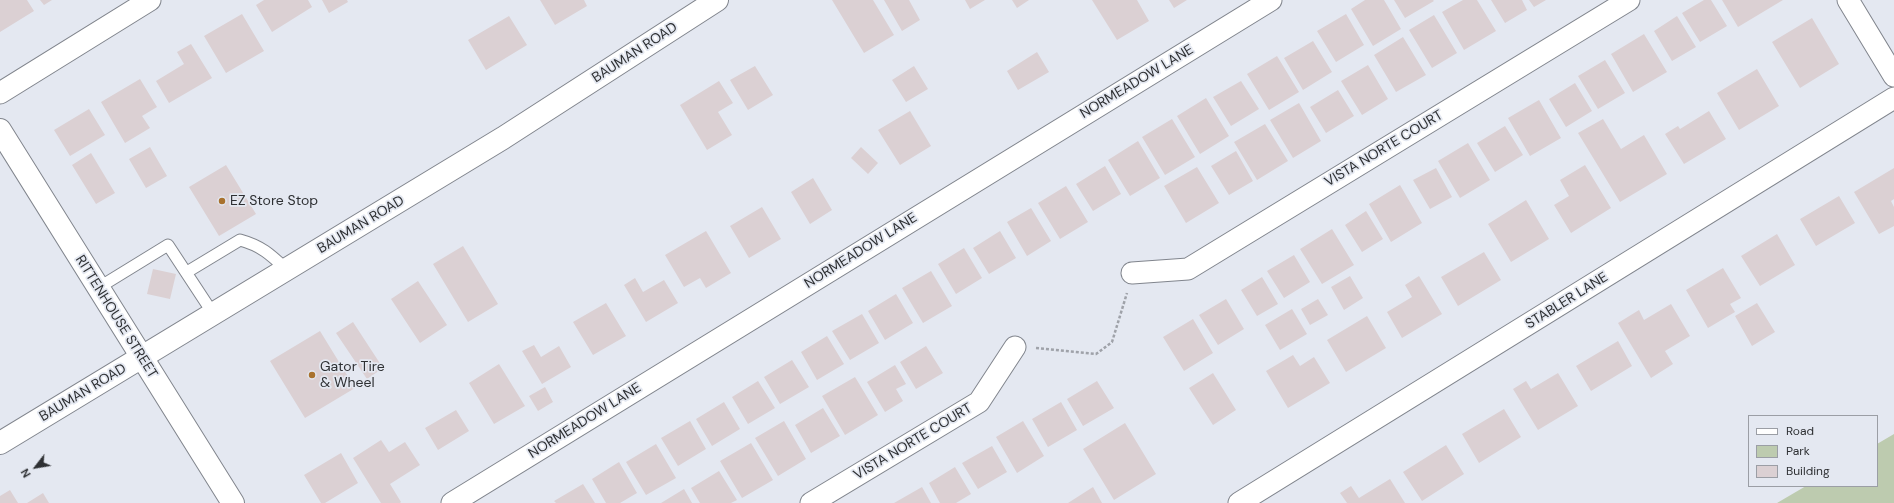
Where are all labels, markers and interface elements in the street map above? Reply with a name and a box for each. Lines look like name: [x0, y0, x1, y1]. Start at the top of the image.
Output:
street label: BAUMAN ROAD: [589, 19, 681, 87]
street label: NORMEADOW LANE: [1077, 41, 1197, 123]
street label: VISTA NORTE COURT: [1322, 107, 1446, 191]
place label: EZ Store Stop: [230, 193, 318, 209]
street label: BAUMAN ROAD: [315, 193, 407, 257]
marker: EZ Store Stop: [217, 196, 227, 206]
street label: NORMEADOW LANE: [802, 210, 920, 292]
street label: RITTENHOUSE STREET: [71, 252, 161, 382]
street label: STABLER LANE: [1523, 269, 1611, 333]
place label: Gator Tire & Wheel: [320, 359, 385, 392]
street label: BAUMAN ROAD: [37, 361, 129, 425]
marker: Gator Tire & Wheel: [307, 370, 317, 380]
street label: NORMEADOW LANE: [526, 380, 644, 462]
street label: VISTA NORTE COURT: [851, 400, 975, 484]
legend: [1748, 415, 1878, 487]
text: Road: [1786, 423, 1814, 439]
text: Park: [1786, 443, 1810, 459]
north arrow: [16, 447, 56, 487]
text: Building: [1786, 463, 1830, 479]
text: N: [18, 466, 34, 480]

